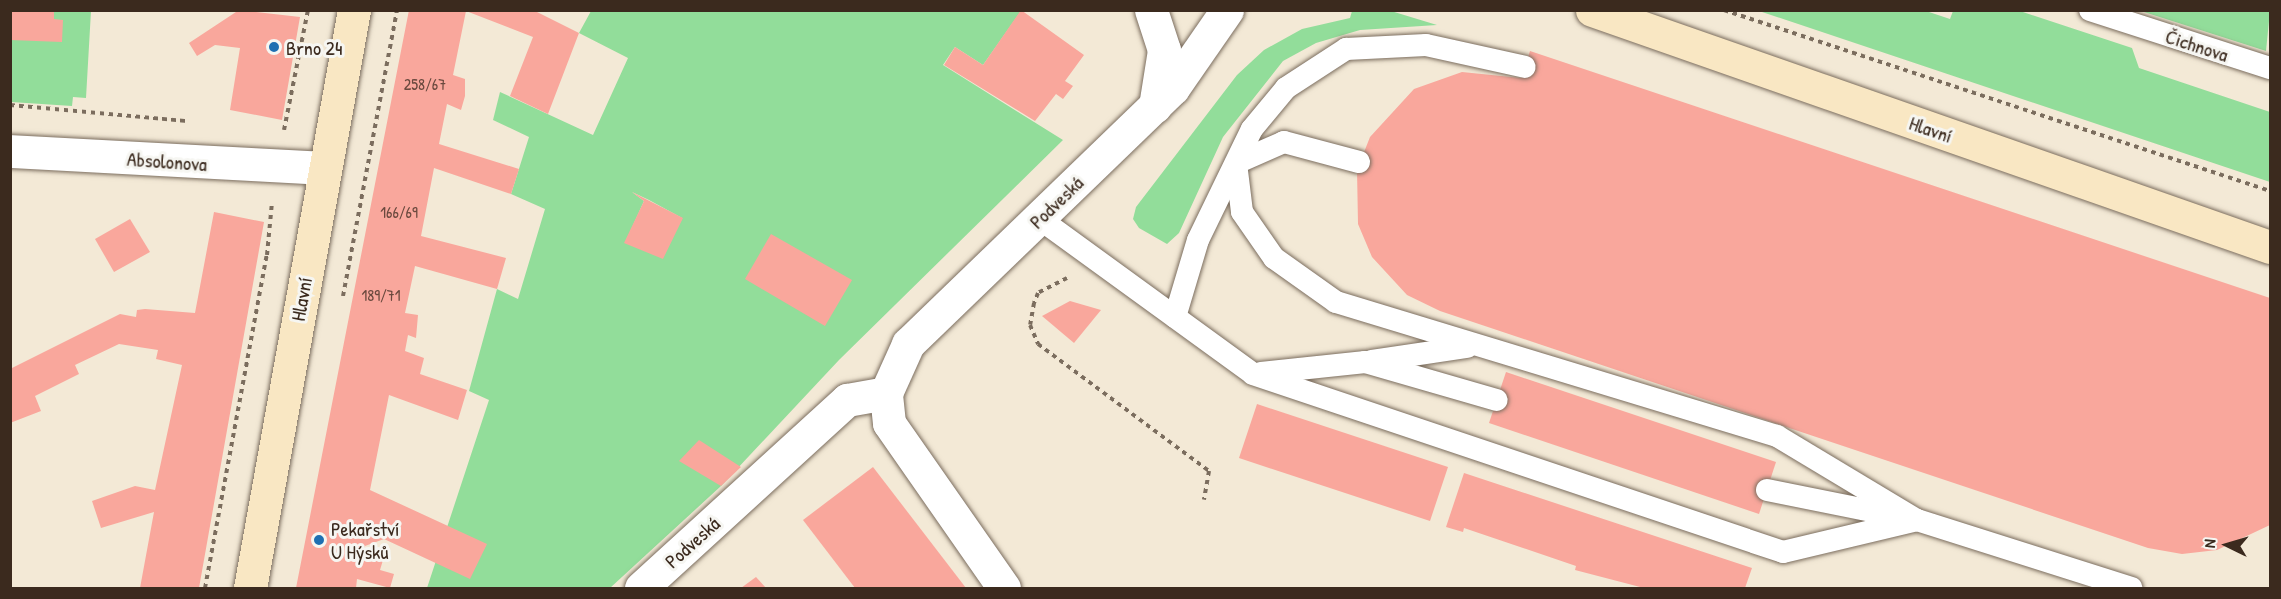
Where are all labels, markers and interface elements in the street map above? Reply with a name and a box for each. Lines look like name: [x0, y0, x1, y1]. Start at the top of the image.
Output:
street label: Čichnova: [2163, 24, 2231, 66]
place label: Brno 24: [286, 35, 342, 59]
marker: Brno 24: [267, 40, 281, 54]
house number: 258/67: [404, 74, 446, 94]
street label: Hlavní: [1906, 110, 1956, 148]
street label: Absolonova: [126, 146, 208, 176]
street label: Podveská: [1024, 171, 1088, 233]
house number: 166/69: [380, 202, 418, 222]
street label: Hlavní: [285, 275, 317, 323]
house number: 189/71: [361, 285, 401, 305]
street label: Podveská: [660, 511, 724, 573]
north arrow: [2197, 515, 2257, 575]
place label: Pekařství U Hýsků: [331, 516, 399, 563]
marker: Pekařství U Hýsků: [312, 533, 326, 547]
text: N: [2198, 538, 2220, 549]

